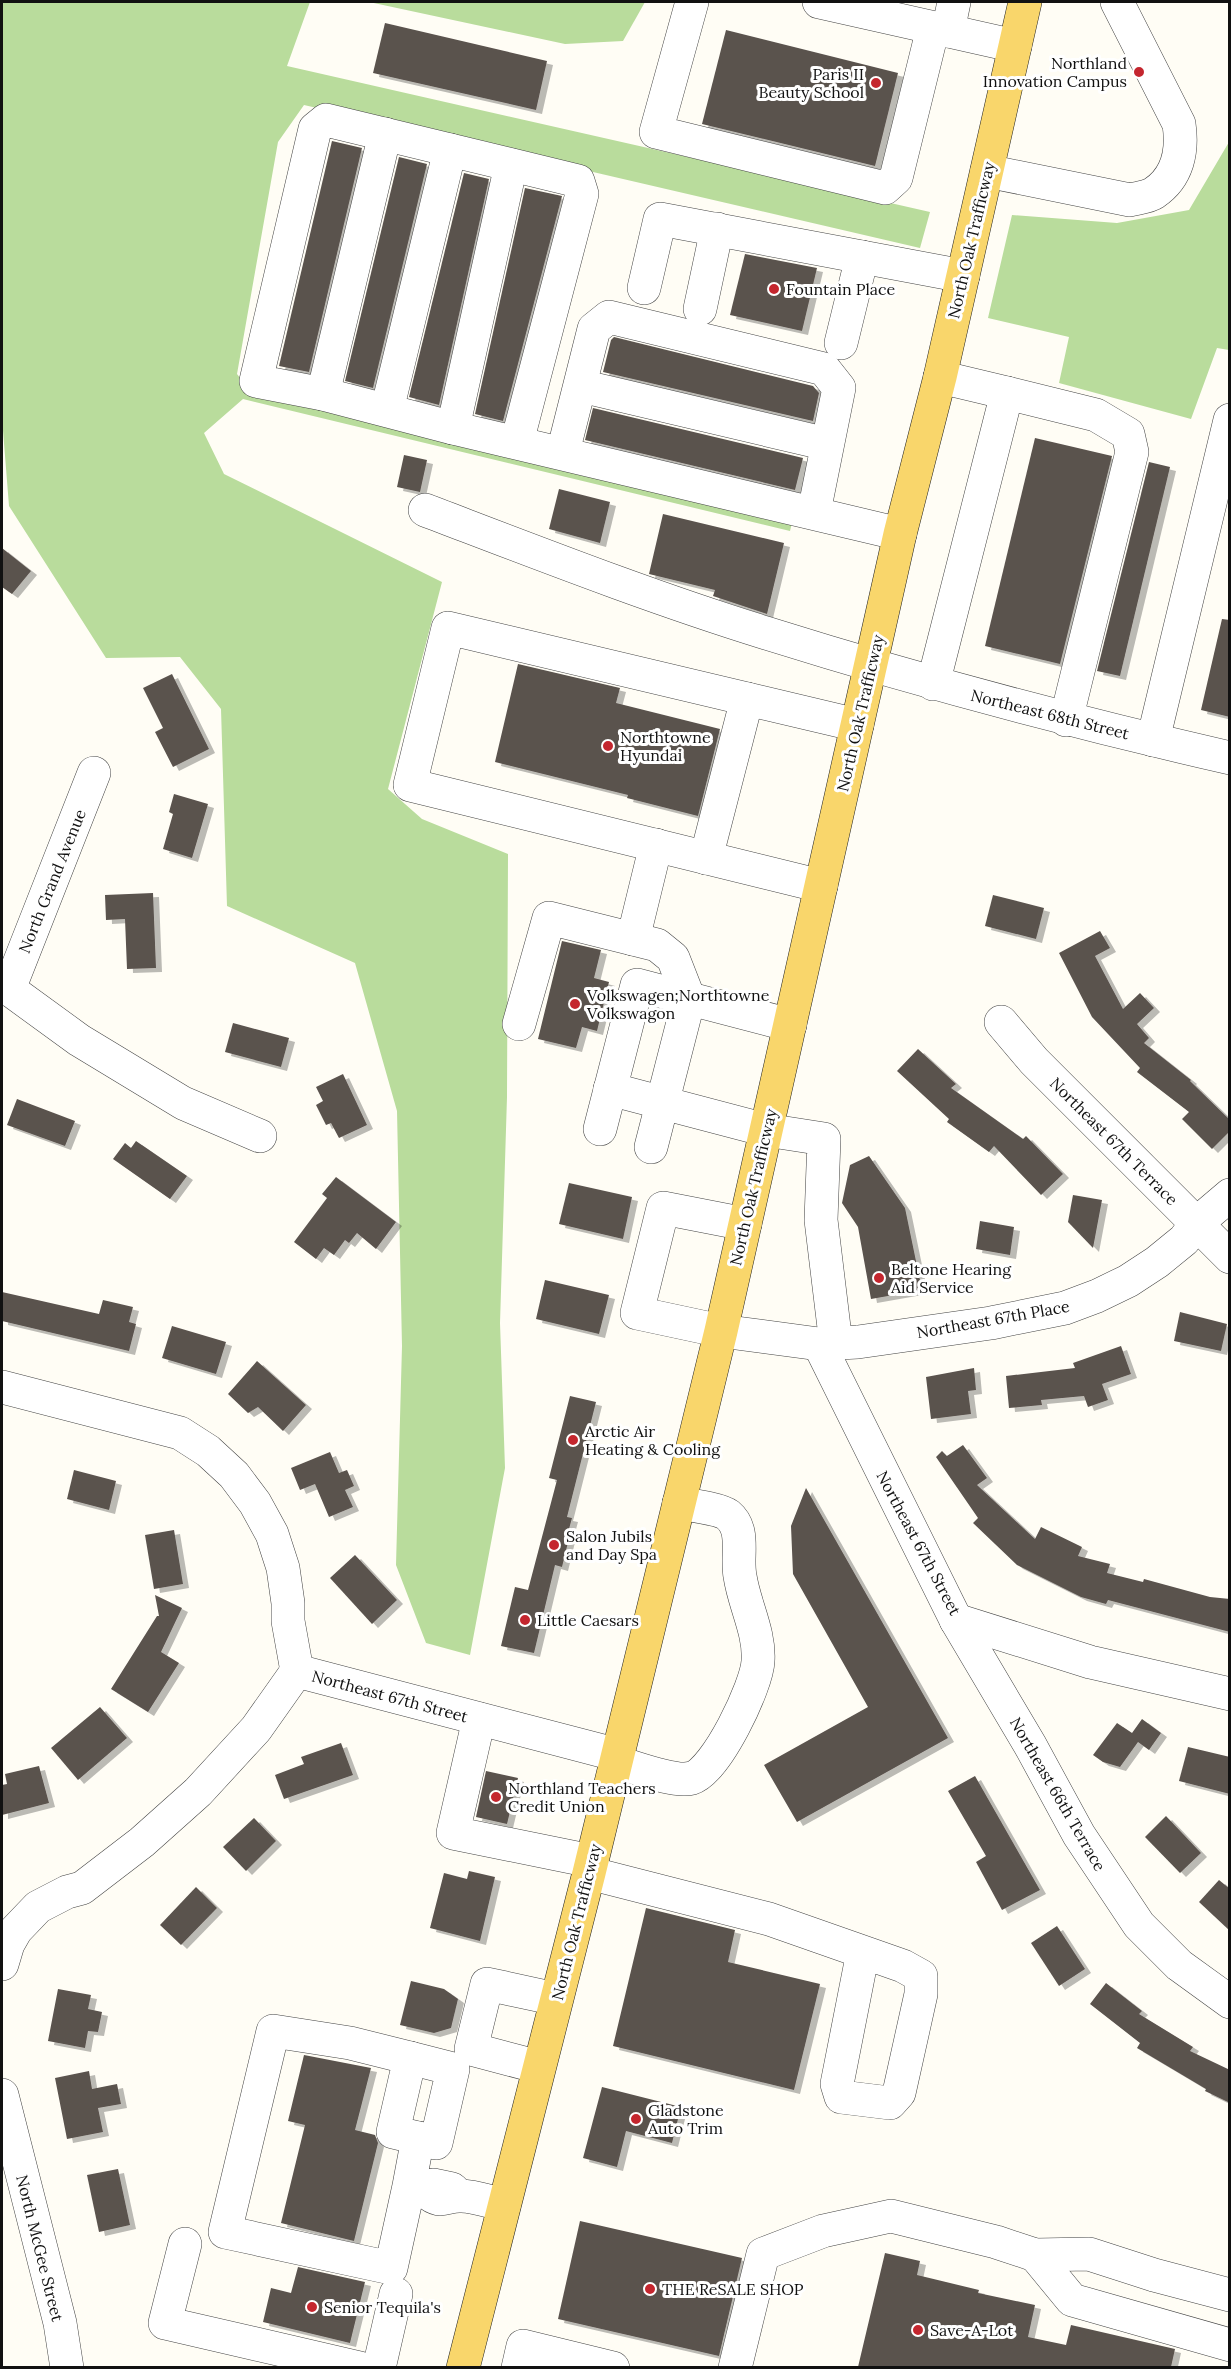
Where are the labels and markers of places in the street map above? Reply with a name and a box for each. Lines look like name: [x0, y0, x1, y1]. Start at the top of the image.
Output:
place label: Northland Innovation Campus: [983, 53, 1127, 91]
place label: Paris II Beauty School: [759, 64, 864, 102]
marker: Northland Innovation Campus: [1132, 65, 1146, 79]
marker: Paris II Beauty School: [869, 76, 883, 90]
place label: Fountain Place: [786, 279, 896, 299]
marker: Fountain Place: [767, 282, 781, 296]
place label: Northtowne Hyundai: [620, 727, 711, 765]
marker: Northtowne Hyundai: [601, 739, 615, 753]
place label: Volkswagen;Northtowne Volkswagon: [586, 985, 770, 1023]
marker: Volkswagen;Northtowne Volkswagon: [568, 997, 582, 1011]
place label: Beltone Hearing Aid Service: [890, 1259, 1012, 1297]
marker: Beltone Hearing Aid Service: [872, 1271, 886, 1285]
place label: Arctic Air Heating & Cooling: [584, 1421, 721, 1459]
marker: Arctic Air Heating & Cooling: [566, 1433, 580, 1447]
place label: Salon Jubils and Day Spa: [566, 1526, 657, 1564]
marker: Salon Jubils and Day Spa: [547, 1538, 561, 1552]
place label: Little Caesars: [537, 1610, 639, 1630]
marker: Little Caesars: [518, 1613, 532, 1627]
place label: Northland Teachers Credit Union: [508, 1778, 656, 1816]
marker: Northland Teachers Credit Union: [489, 1790, 503, 1804]
place label: Gladstone Auto Trim: [647, 2100, 724, 2138]
marker: Gladstone Auto Trim: [629, 2112, 643, 2126]
place label: THE ReSALE SHOP: [662, 2279, 804, 2299]
marker: THE ReSALE SHOP: [643, 2282, 657, 2296]
place label: Senior Tequila's: [324, 2297, 441, 2317]
marker: Senior Tequila's: [305, 2300, 319, 2314]
place label: Save-A-Lot: [930, 2320, 1014, 2340]
marker: Save-A-Lot: [911, 2323, 925, 2337]

